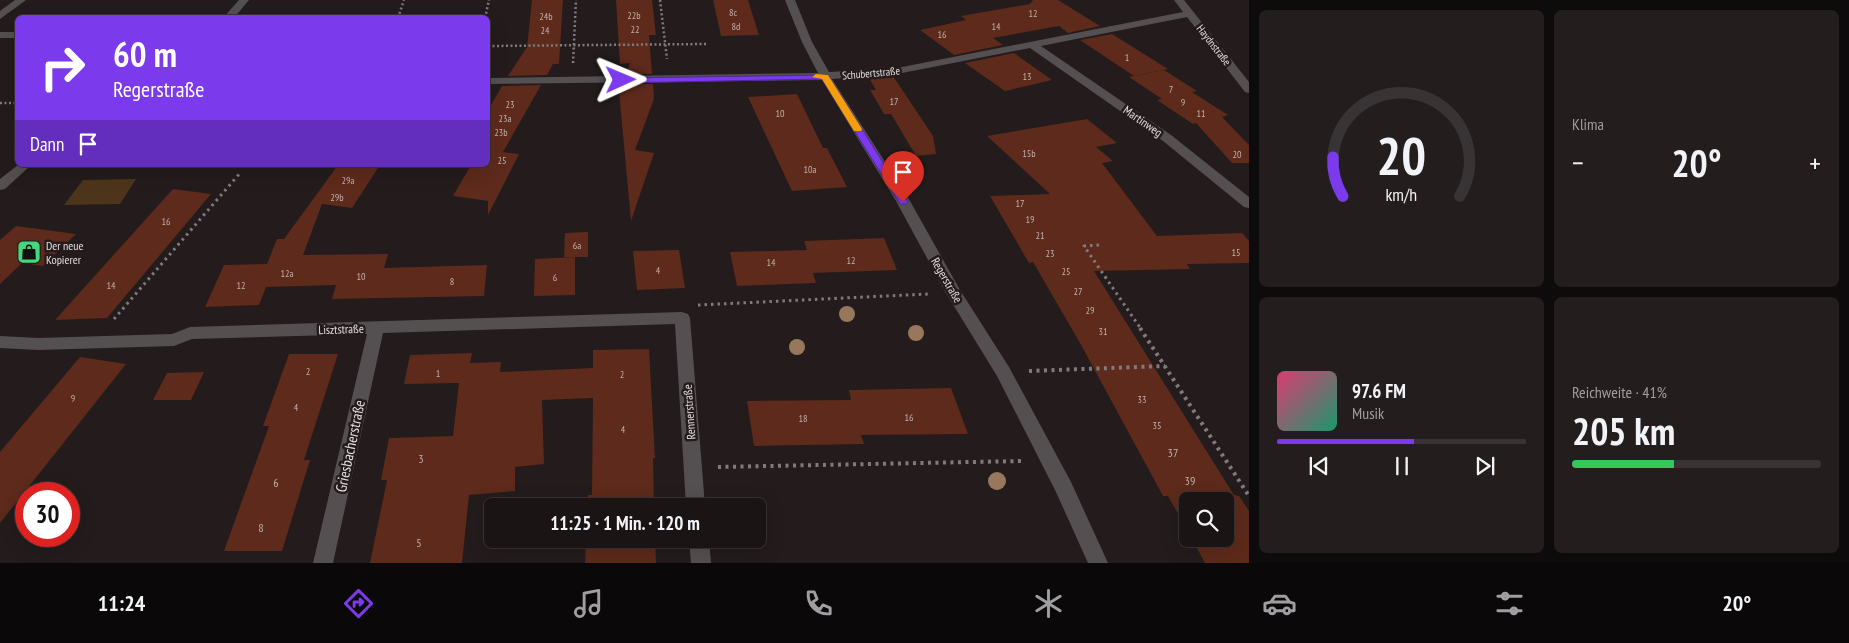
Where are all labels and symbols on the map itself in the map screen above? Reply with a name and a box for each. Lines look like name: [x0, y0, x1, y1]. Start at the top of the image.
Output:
house number: 8c: [729, 6, 737, 19]
house number: 12: [1029, 7, 1038, 20]
house number: 22b: [627, 9, 641, 22]
house number: 24b: [539, 10, 553, 23]
house number: 8d: [732, 20, 740, 33]
house number: 14: [992, 20, 1001, 33]
street label: Haydnstraße: [1194, 22, 1235, 69]
house number: 22: [631, 23, 640, 36]
house number: 24: [541, 24, 550, 37]
house number: 16: [938, 28, 947, 41]
house number: 1: [1125, 51, 1129, 64]
position arrow: [594, 53, 646, 105]
street label: Schubertstraße: [842, 63, 901, 82]
house number: 13: [1023, 70, 1032, 83]
house number: 7: [1169, 83, 1173, 96]
house number: 17: [890, 95, 899, 108]
house number: 9: [1181, 96, 1185, 109]
house number: 23: [506, 98, 515, 111]
street label: Martinweg: [1121, 102, 1165, 140]
house number: 10: [776, 107, 785, 120]
house number: 11: [1197, 107, 1206, 120]
house number: 23a: [499, 112, 512, 125]
house number: 23b: [494, 126, 508, 139]
house number: 15b: [1022, 147, 1036, 160]
house number: 20: [1233, 148, 1242, 161]
pin: [882, 151, 924, 202]
house number: 25: [498, 154, 507, 167]
house number: 10a: [804, 163, 817, 176]
house number: 29a: [342, 174, 355, 187]
house number: 29b: [330, 191, 344, 204]
house number: 17: [1016, 197, 1025, 210]
house number: 19: [1026, 213, 1035, 226]
house number: 16: [162, 215, 171, 228]
house number: 21: [1036, 229, 1045, 242]
place label: Der neue Kopierer: [46, 238, 84, 267]
shop icon: Der neue Kopierer: [16, 239, 42, 265]
house number: 6a: [573, 239, 581, 252]
house number: 15: [1232, 246, 1241, 259]
house number: 23: [1046, 247, 1055, 260]
house number: 12: [847, 254, 856, 267]
street label: Regerstraße: [928, 255, 966, 305]
house number: 14: [767, 256, 776, 269]
house number: 4: [656, 264, 661, 277]
house number: 25: [1062, 265, 1071, 278]
house number: 12a: [281, 267, 294, 280]
house number: 10: [357, 270, 366, 283]
house number: 6: [553, 271, 558, 284]
house number: 8: [450, 275, 454, 288]
house number: 14: [107, 279, 116, 292]
house number: 12: [237, 279, 246, 292]
house number: 27: [1074, 285, 1083, 298]
house number: 29: [1086, 304, 1095, 317]
street label: Lisztstraße: [318, 321, 364, 337]
house number: 31: [1099, 325, 1108, 338]
house number: 2: [306, 365, 310, 378]
house number: 1: [436, 367, 440, 380]
house number: 2: [620, 368, 624, 381]
street label: Rennerstraße: [680, 384, 698, 440]
house number: 9: [71, 392, 75, 405]
house number: 33: [1138, 393, 1147, 406]
street label: Griesbacherstraße: [331, 398, 369, 494]
house number: 4: [294, 401, 299, 414]
house number: 16: [905, 411, 914, 424]
house number: 18: [799, 412, 808, 425]
house number: 35: [1153, 419, 1162, 432]
house number: 4: [621, 423, 626, 436]
house number: 37: [1168, 445, 1178, 460]
house number: 3: [418, 451, 424, 466]
house number: 39: [1185, 473, 1195, 488]
house number: 6: [273, 475, 279, 490]
speed limit sign: 30: [15, 482, 80, 547]
house number: 8: [258, 520, 264, 535]
house number: 5: [416, 535, 422, 550]

